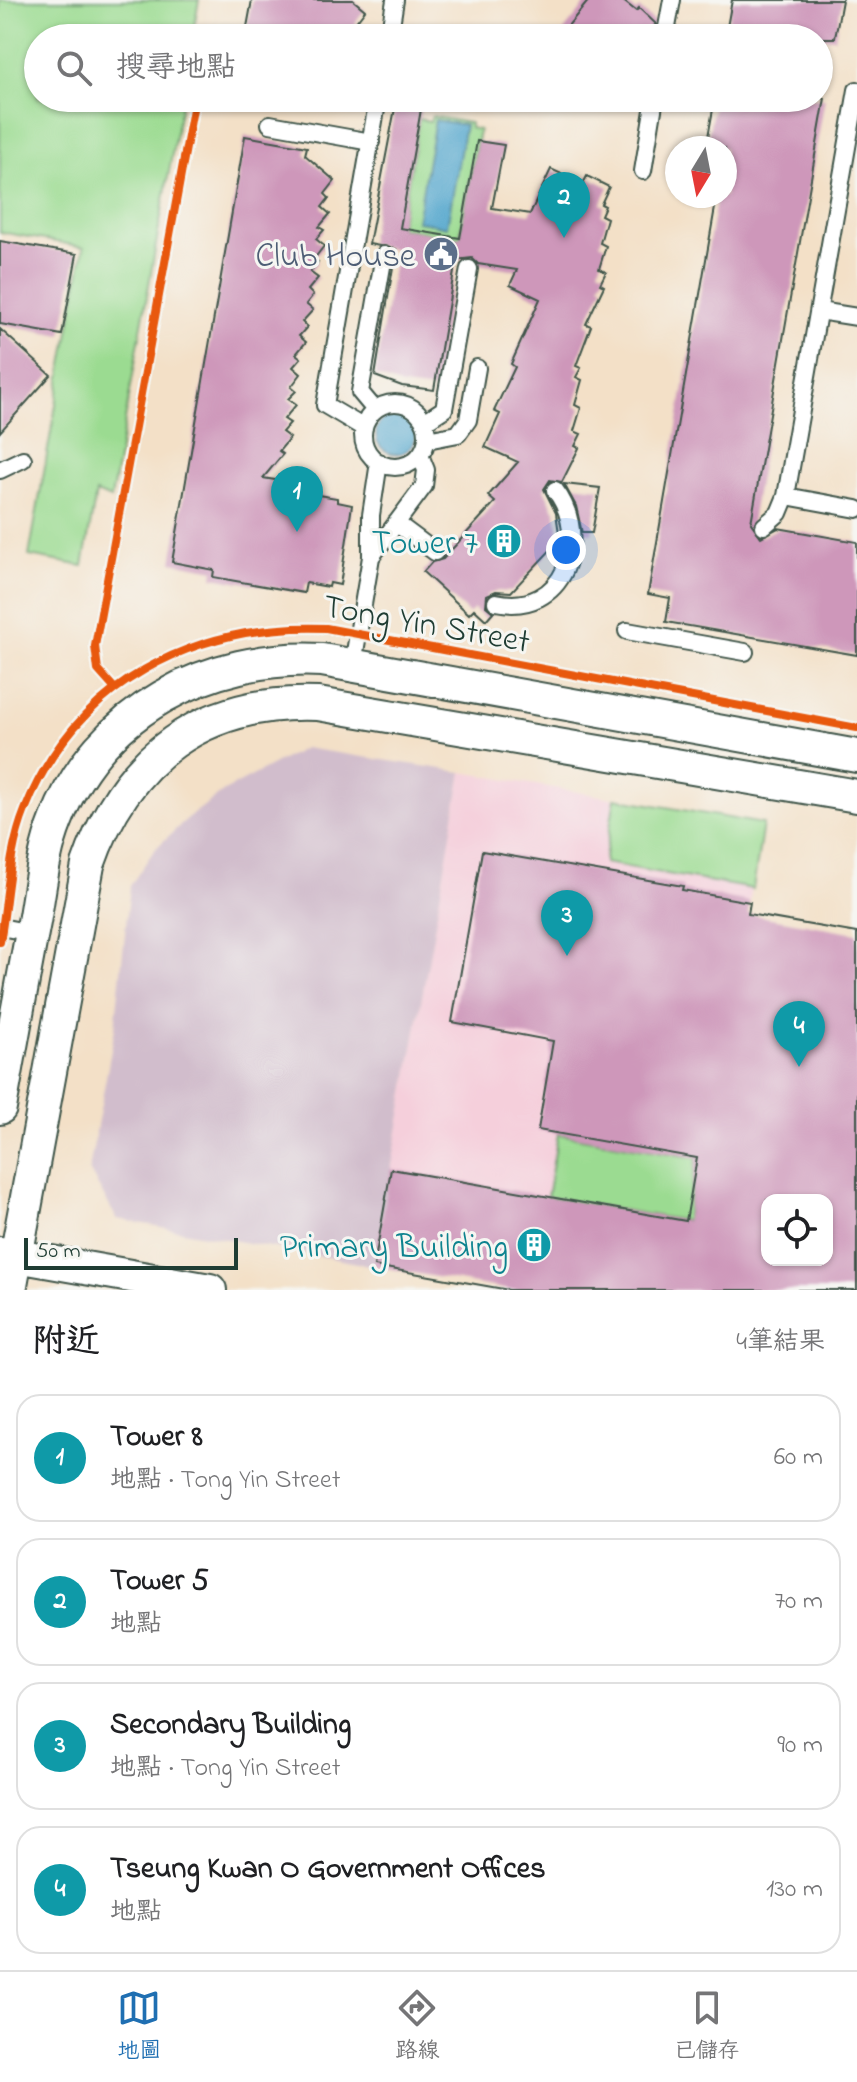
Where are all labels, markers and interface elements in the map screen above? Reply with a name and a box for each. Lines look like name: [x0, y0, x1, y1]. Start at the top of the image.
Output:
search box: [24, 24, 833, 112]
icon: search: [52, 46, 96, 90]
text: 搜尋地點: [116, 47, 236, 91]
north arrow: [665, 136, 737, 208]
pin: 2: [538, 172, 590, 238]
place label: Club House: [256, 233, 416, 283]
public building icon: Club House: [422, 235, 460, 273]
pin: 1: [271, 466, 323, 532]
place label: Tower 7: [372, 520, 478, 570]
building icon: Tower 7: [485, 522, 523, 560]
your location: [546, 530, 586, 570]
street label: Tong Yin Street: [319, 583, 534, 669]
pin: 3: [541, 890, 593, 956]
pin: 4: [773, 1001, 825, 1067]
map controls: [761, 1194, 833, 1266]
button: locate: [761, 1194, 833, 1266]
place label: Primary Building: [280, 1224, 508, 1274]
building icon: Primary Building: [515, 1226, 553, 1264]
scale bar: [24, 1234, 238, 1270]
text: 50 m: [36, 1236, 81, 1268]
text: 附近: [32, 1318, 100, 1368]
text: 4筆結果: [736, 1324, 825, 1362]
text: Tower 8: [110, 1416, 203, 1460]
text: 1: [56, 1439, 64, 1477]
text: 60 m: [774, 1439, 823, 1477]
text: 地點 · Tong Yin Street: [110, 1462, 340, 1500]
text: Tower 5: [110, 1560, 209, 1604]
text: 2: [54, 1583, 66, 1621]
text: 70 m: [774, 1583, 823, 1621]
text: 地點: [110, 1606, 162, 1644]
text: Secondary Building: [110, 1704, 351, 1748]
text: 3: [55, 1727, 65, 1765]
text: 90 m: [777, 1727, 823, 1765]
text: 地點 · Tong Yin Street: [110, 1750, 340, 1788]
text: Tseung Kwan O Government Offices: [110, 1848, 545, 1892]
text: 4: [55, 1871, 65, 1909]
text: 130 m: [766, 1871, 823, 1909]
text: 地點: [110, 1894, 162, 1932]
tab: 地圖: [117, 1986, 161, 2068]
tab: 路線: [395, 1986, 440, 2068]
tab: 已儲存: [674, 1986, 740, 2068]

